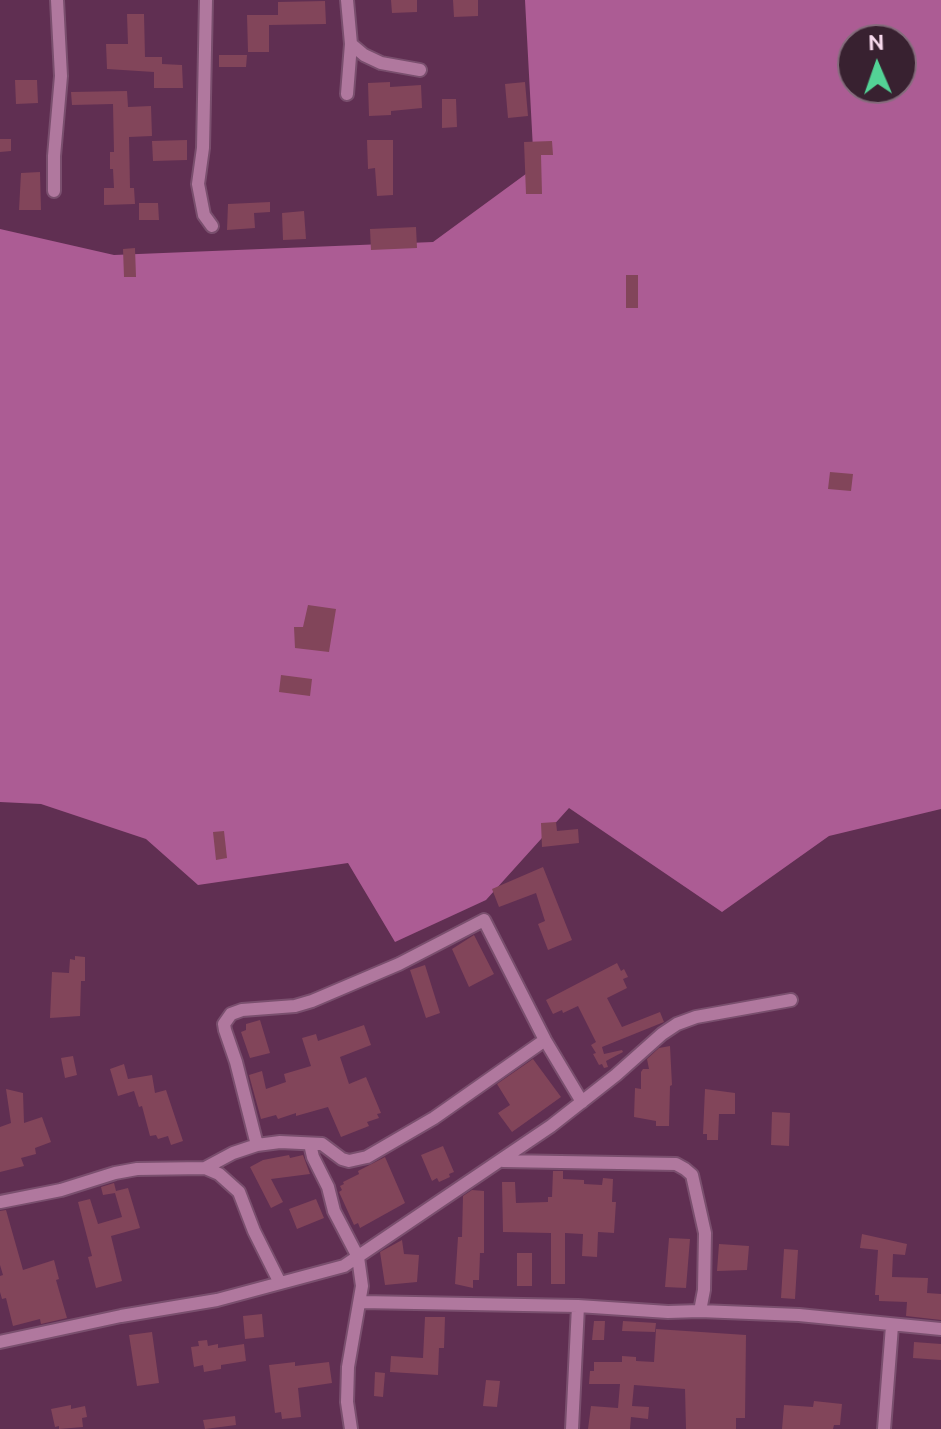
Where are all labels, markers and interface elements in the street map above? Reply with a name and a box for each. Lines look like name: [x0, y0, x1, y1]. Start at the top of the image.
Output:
north arrow: [837, 24, 917, 104]
text: N: [868, 29, 885, 54]

